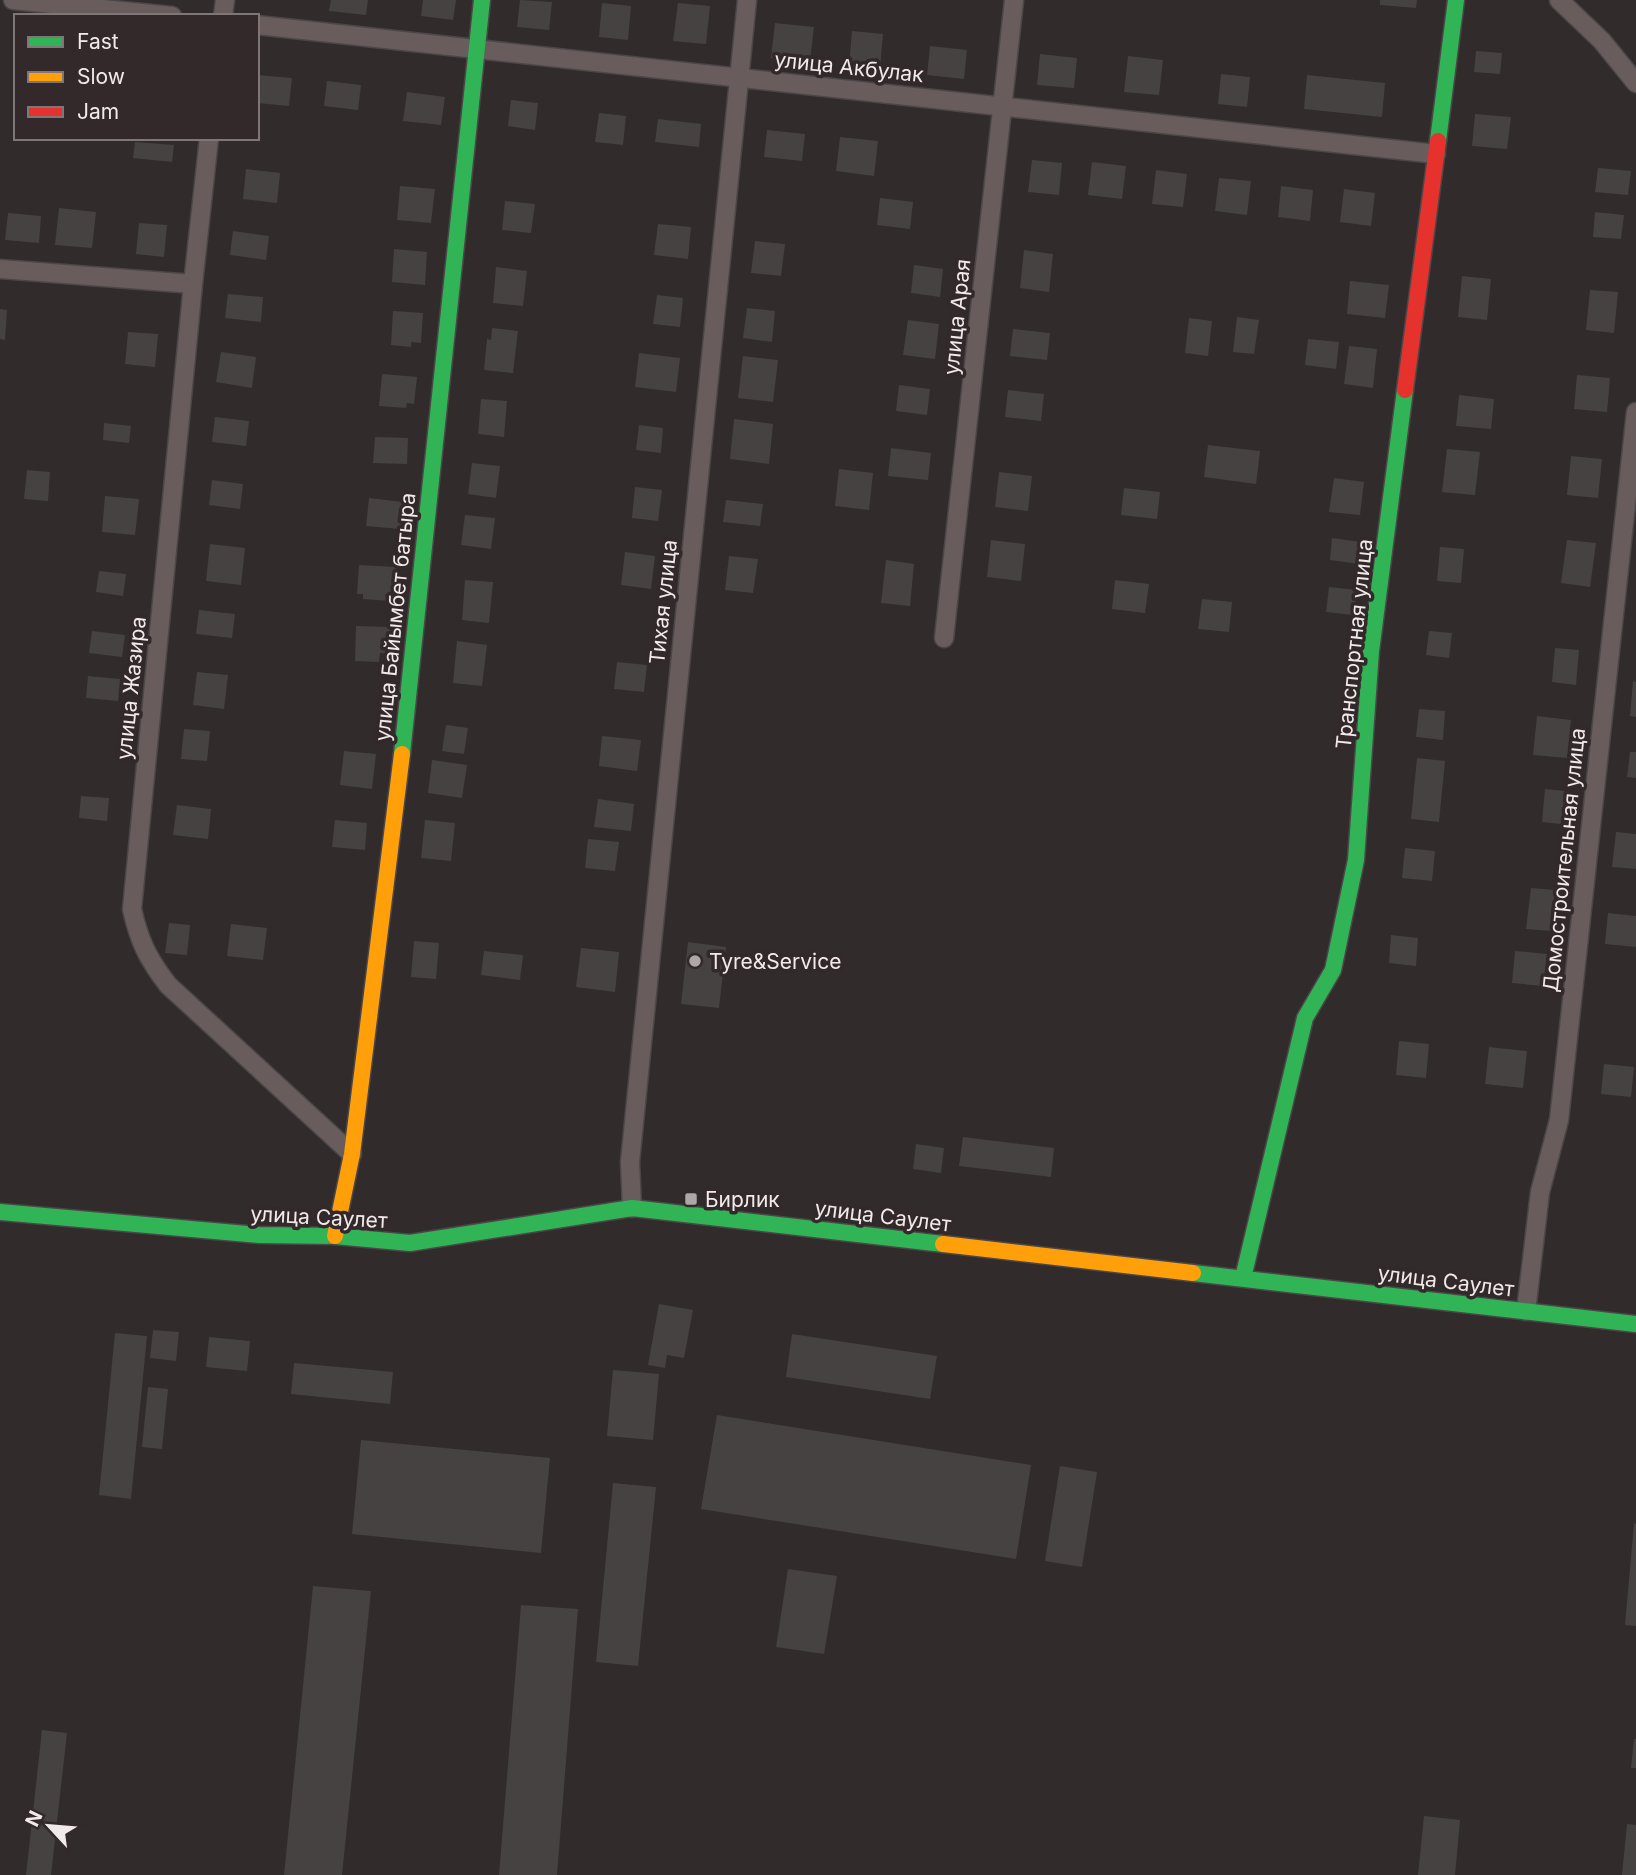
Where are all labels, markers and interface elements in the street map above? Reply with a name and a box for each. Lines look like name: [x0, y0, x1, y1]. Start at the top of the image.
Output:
legend: [14, 14, 259, 140]
text: Fast: [77, 29, 119, 54]
street label: улица Акбулак: [773, 47, 926, 87]
text: Slow: [77, 64, 125, 89]
text: Jam: [77, 99, 119, 124]
street label: улица Арая: [938, 258, 976, 376]
street label: улица Байымбет батыра: [370, 491, 420, 743]
street label: Тихая улица: [644, 538, 682, 666]
street label: Транспортная улица: [1331, 538, 1377, 750]
street label: улица Жазира: [111, 615, 151, 761]
street label: Домостроительная улица: [1538, 727, 1590, 993]
place label: Tyre&Service: [709, 949, 841, 974]
marker: Tyre&Service: [687, 953, 703, 969]
place label: Бирлик: [705, 1187, 780, 1212]
marker: Бирлик: [683, 1191, 699, 1207]
street label: улица Саулет: [813, 1195, 953, 1237]
street label: улица Саулет: [250, 1201, 388, 1233]
street label: улица Саулет: [1376, 1260, 1516, 1302]
north arrow: [14, 1791, 84, 1861]
text: N: [21, 1807, 48, 1830]

